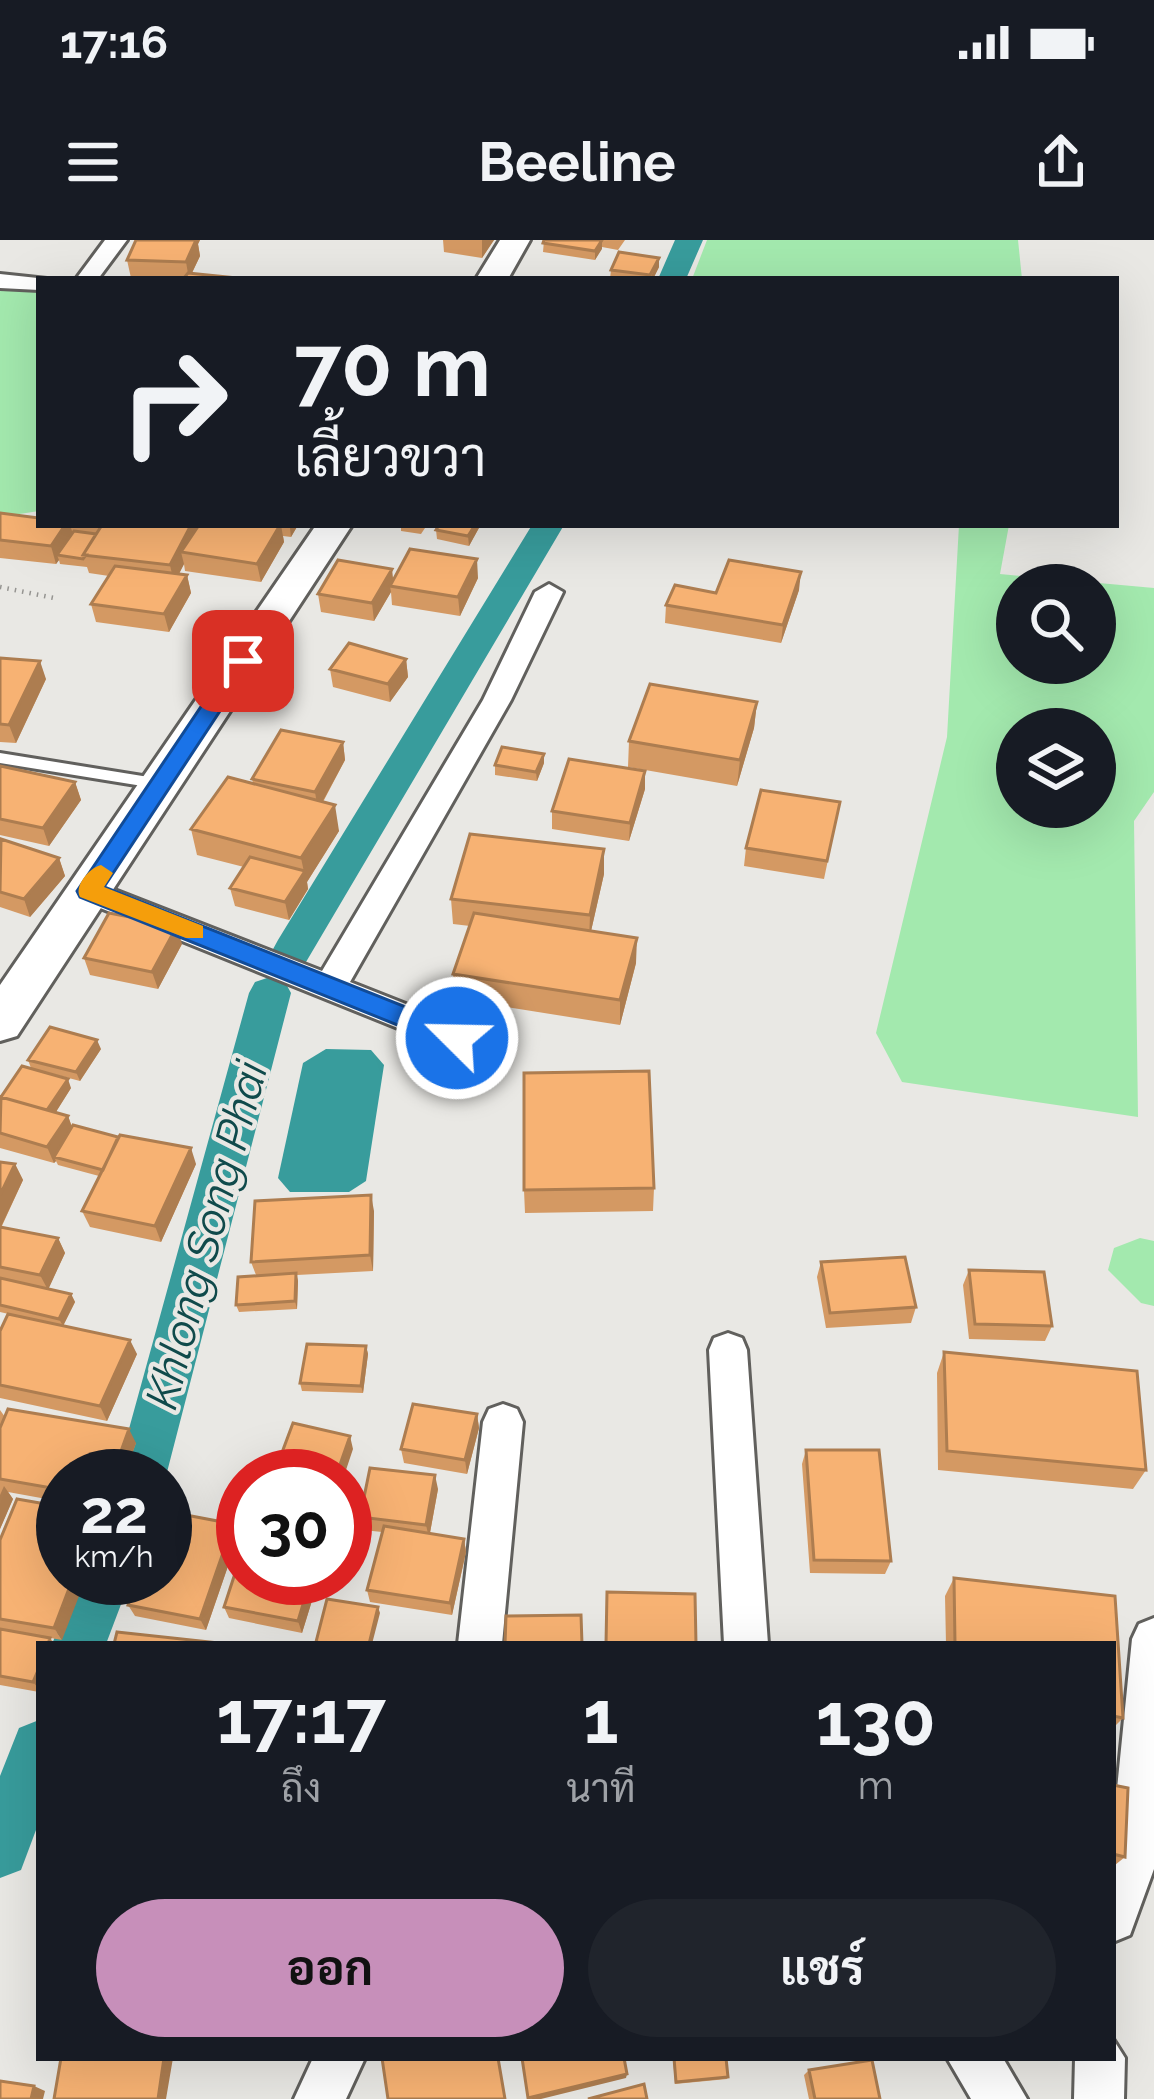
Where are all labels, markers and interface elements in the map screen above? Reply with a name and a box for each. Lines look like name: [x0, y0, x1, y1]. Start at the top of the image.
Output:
text: 17:16: [60, 16, 168, 69]
icon: menu: [60, 129, 126, 195]
icon: share: [1028, 129, 1094, 195]
text: Beeline: [478, 130, 676, 194]
text: 70 m: [294, 317, 491, 416]
icon: right: [96, 324, 252, 480]
text: เลี้ยวขวา: [294, 425, 487, 489]
map controls: [996, 564, 1116, 828]
button: search: [996, 564, 1116, 684]
pin: [192, 610, 294, 712]
icon: arrive: [210, 628, 276, 694]
button: layers: [996, 708, 1116, 828]
position arrow: [394, 975, 520, 1101]
water label: Khlong Song Phai: [135, 1054, 279, 1414]
speed limit sign: 30: [216, 1449, 372, 1605]
text: 22: [80, 1477, 148, 1547]
text: km/h: [74, 1539, 154, 1574]
text: 17:17: [216, 1675, 386, 1760]
text: 1: [583, 1675, 619, 1760]
text: 130: [816, 1677, 936, 1762]
text: m: [858, 1762, 894, 1808]
text: ถึง: [281, 1765, 321, 1811]
text: นาที: [566, 1765, 636, 1811]
button: ออก: [96, 1899, 564, 2037]
button: แชร์: [588, 1899, 1056, 2037]

